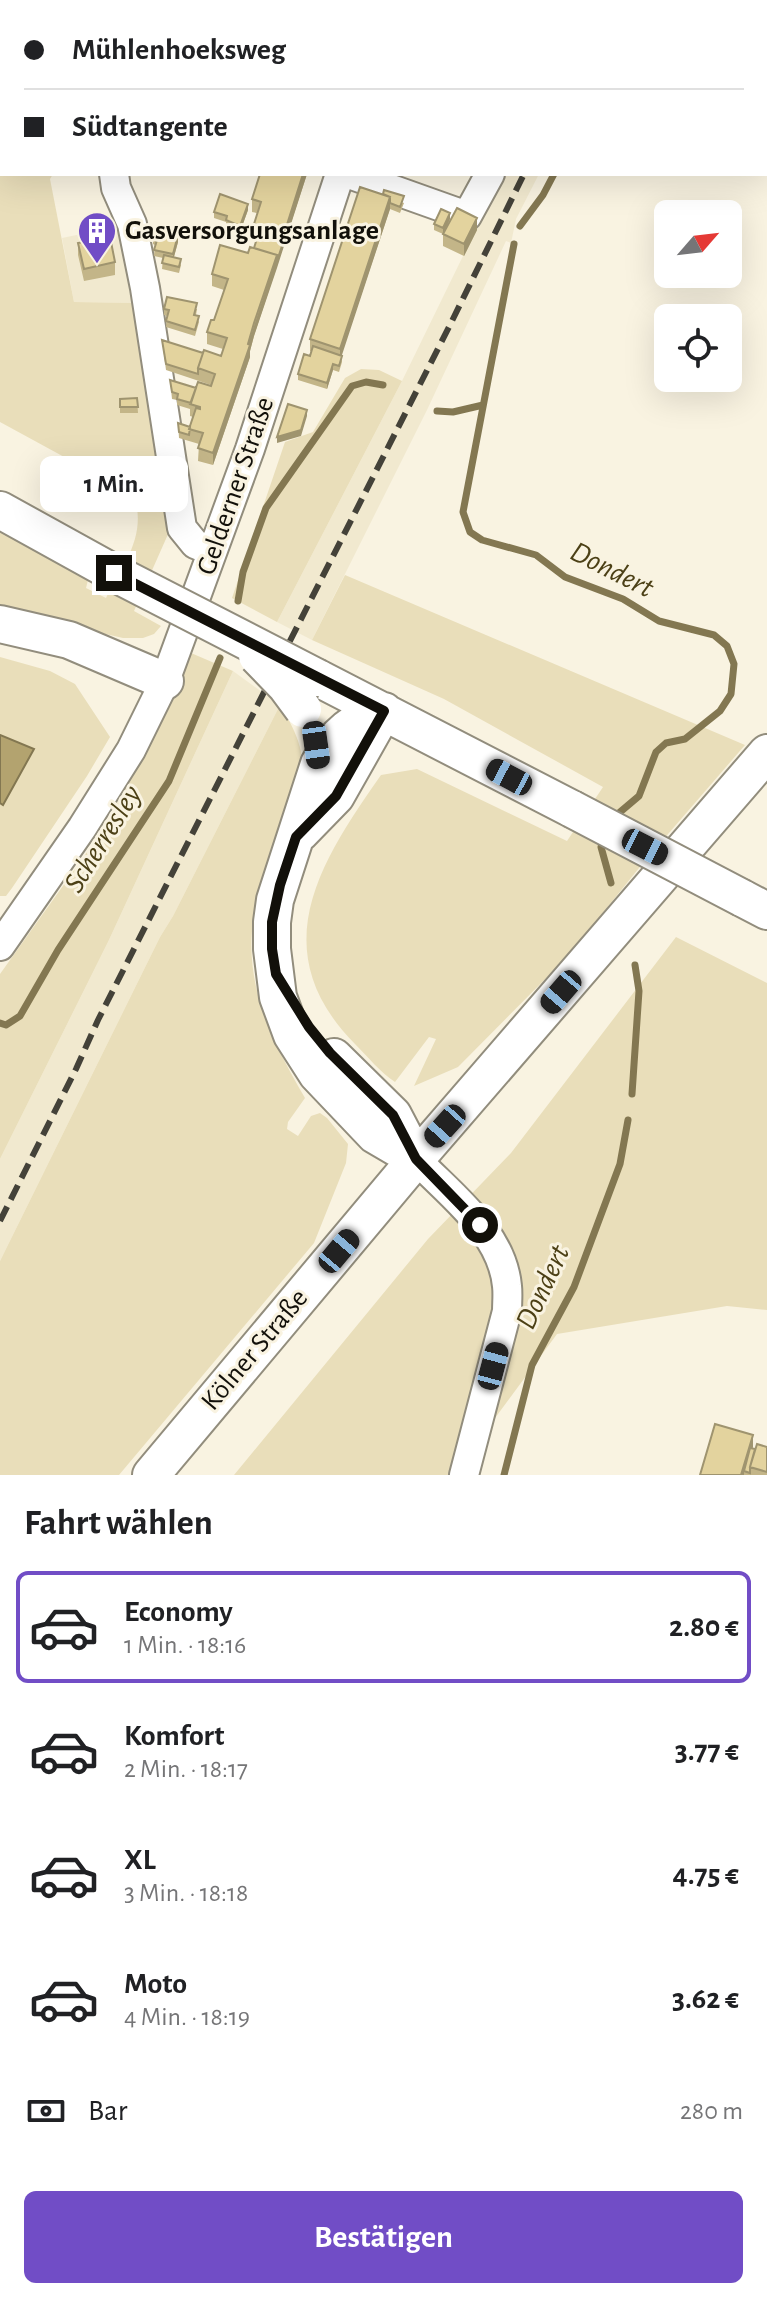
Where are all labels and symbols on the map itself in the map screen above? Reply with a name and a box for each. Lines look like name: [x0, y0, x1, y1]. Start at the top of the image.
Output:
north arrow: [654, 200, 742, 288]
building icon: Gasversorgungsanlage: [76, 210, 118, 265]
place label: Gasversorgungsanlage: [125, 217, 379, 245]
street label: Gelderner Straße: [193, 394, 279, 578]
callout: 1 Min.: [40, 457, 188, 513]
water label: Dondert: [565, 536, 659, 604]
route end: [96, 555, 132, 591]
car: [301, 720, 331, 770]
car: [482, 755, 536, 799]
water label: Scherresley: [59, 780, 148, 898]
car: [618, 825, 672, 869]
car: [536, 966, 586, 1018]
car: [420, 1100, 470, 1152]
route start: [462, 1207, 498, 1243]
car: [314, 1225, 364, 1277]
water label: Dondert: [511, 1240, 575, 1334]
street label: Kölner Straße: [197, 1284, 313, 1416]
car: [475, 1340, 511, 1392]

